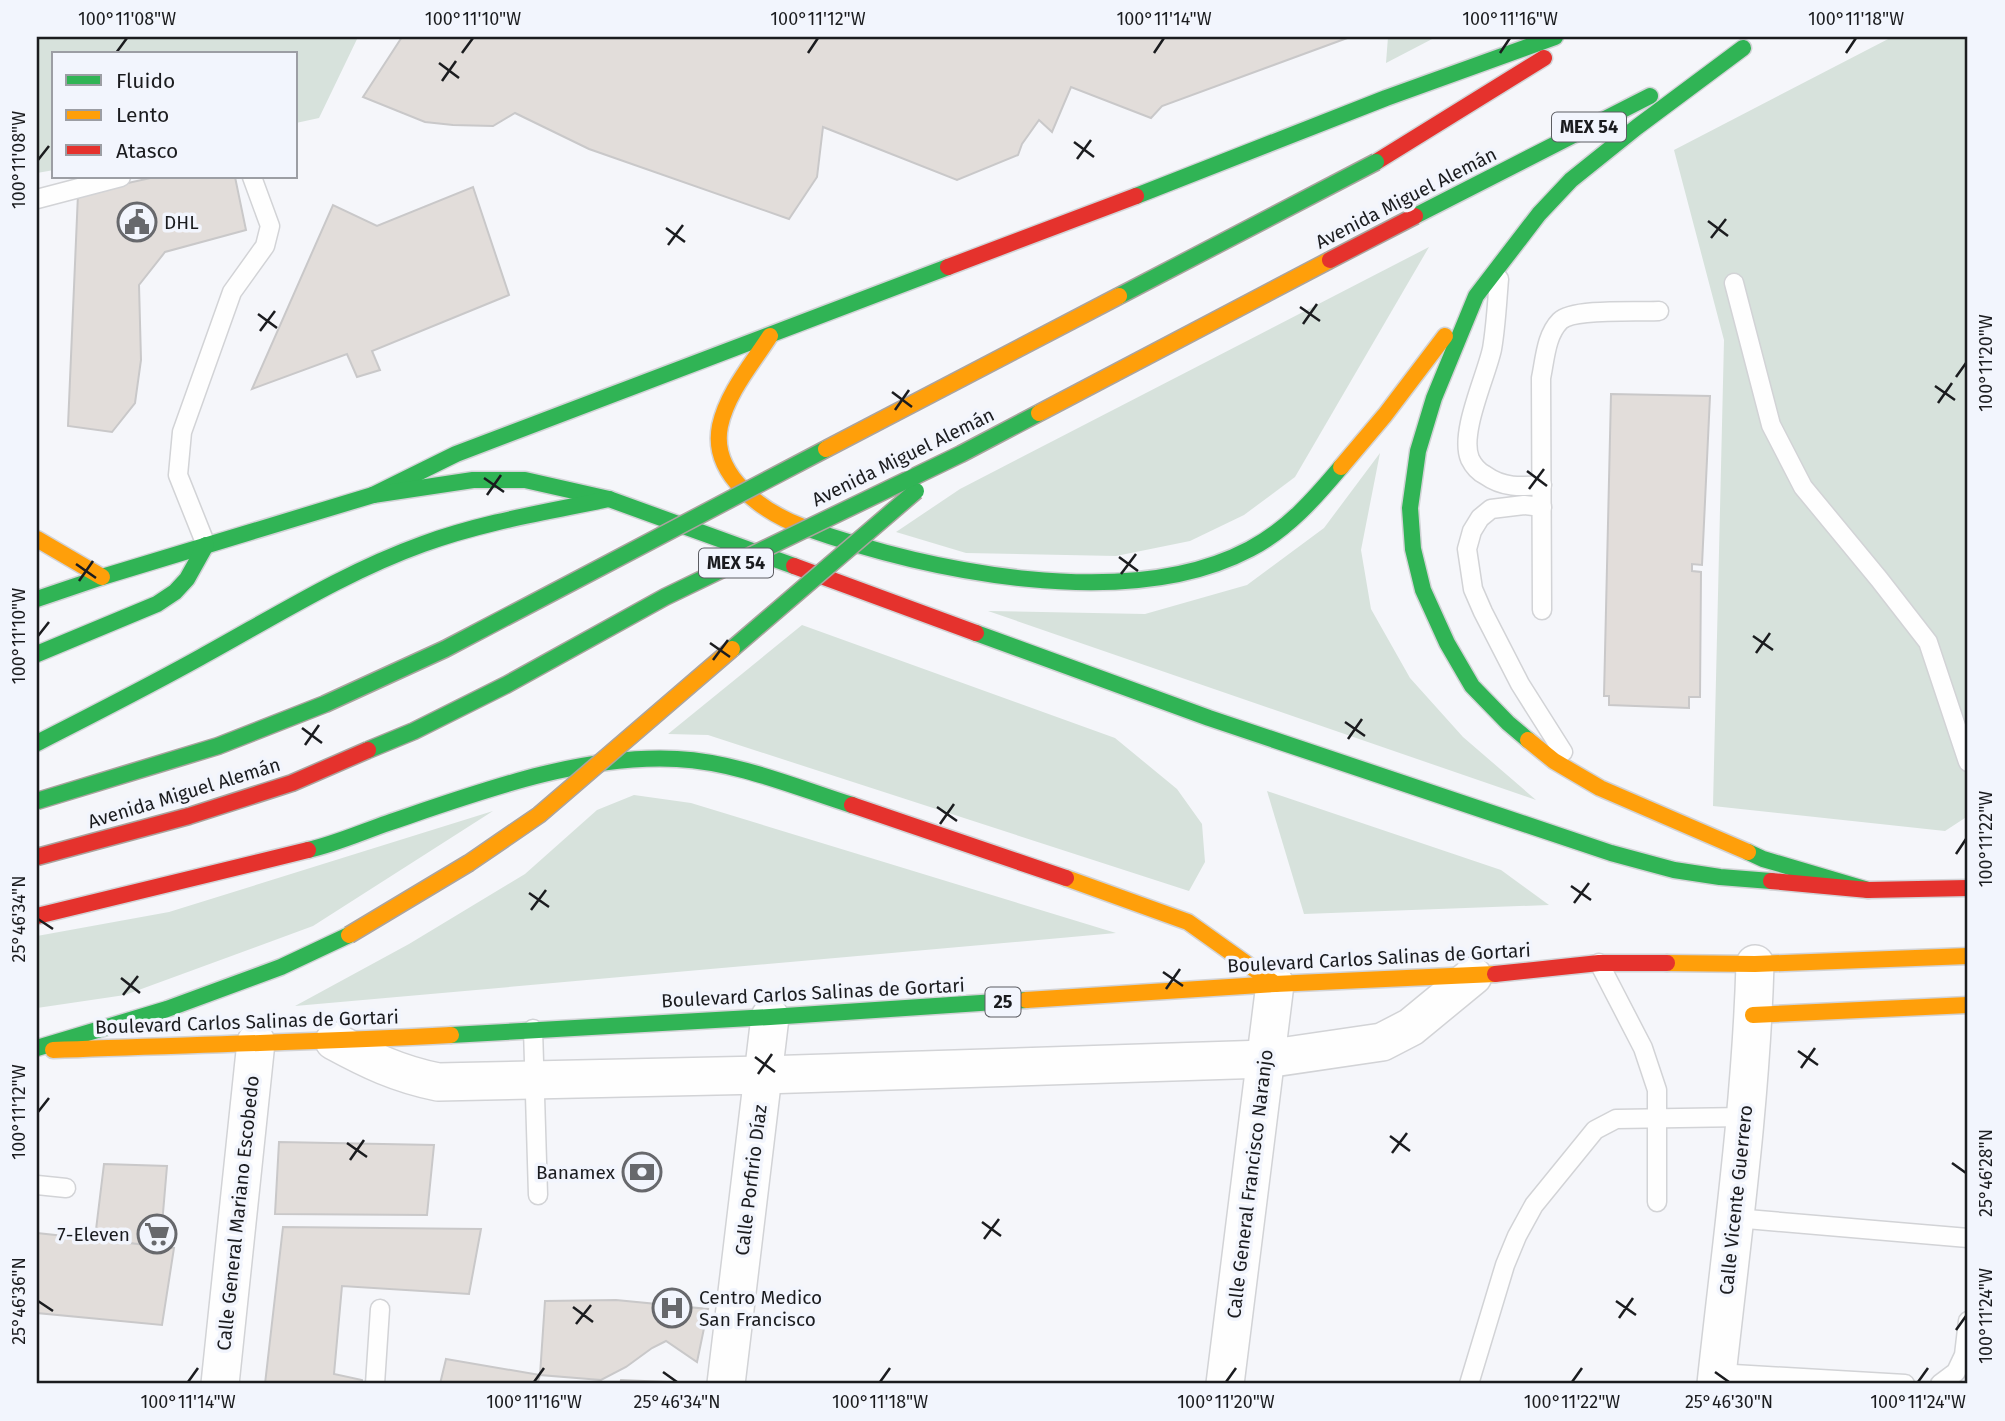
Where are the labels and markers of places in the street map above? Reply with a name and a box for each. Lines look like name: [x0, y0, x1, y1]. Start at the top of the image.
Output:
public building icon: DHL: [116, 201, 158, 243]
place label: DHL: [164, 211, 199, 234]
bank icon: Banamex: [621, 1151, 663, 1193]
place label: Banamex: [536, 1161, 616, 1184]
supermarket icon: 7-Eleven: [136, 1213, 178, 1255]
place label: 7-Eleven: [57, 1223, 130, 1246]
place label: Centro Medico San Francisco: [699, 1286, 822, 1331]
hospital icon: Centro Medico San Francisco: [651, 1287, 693, 1329]

